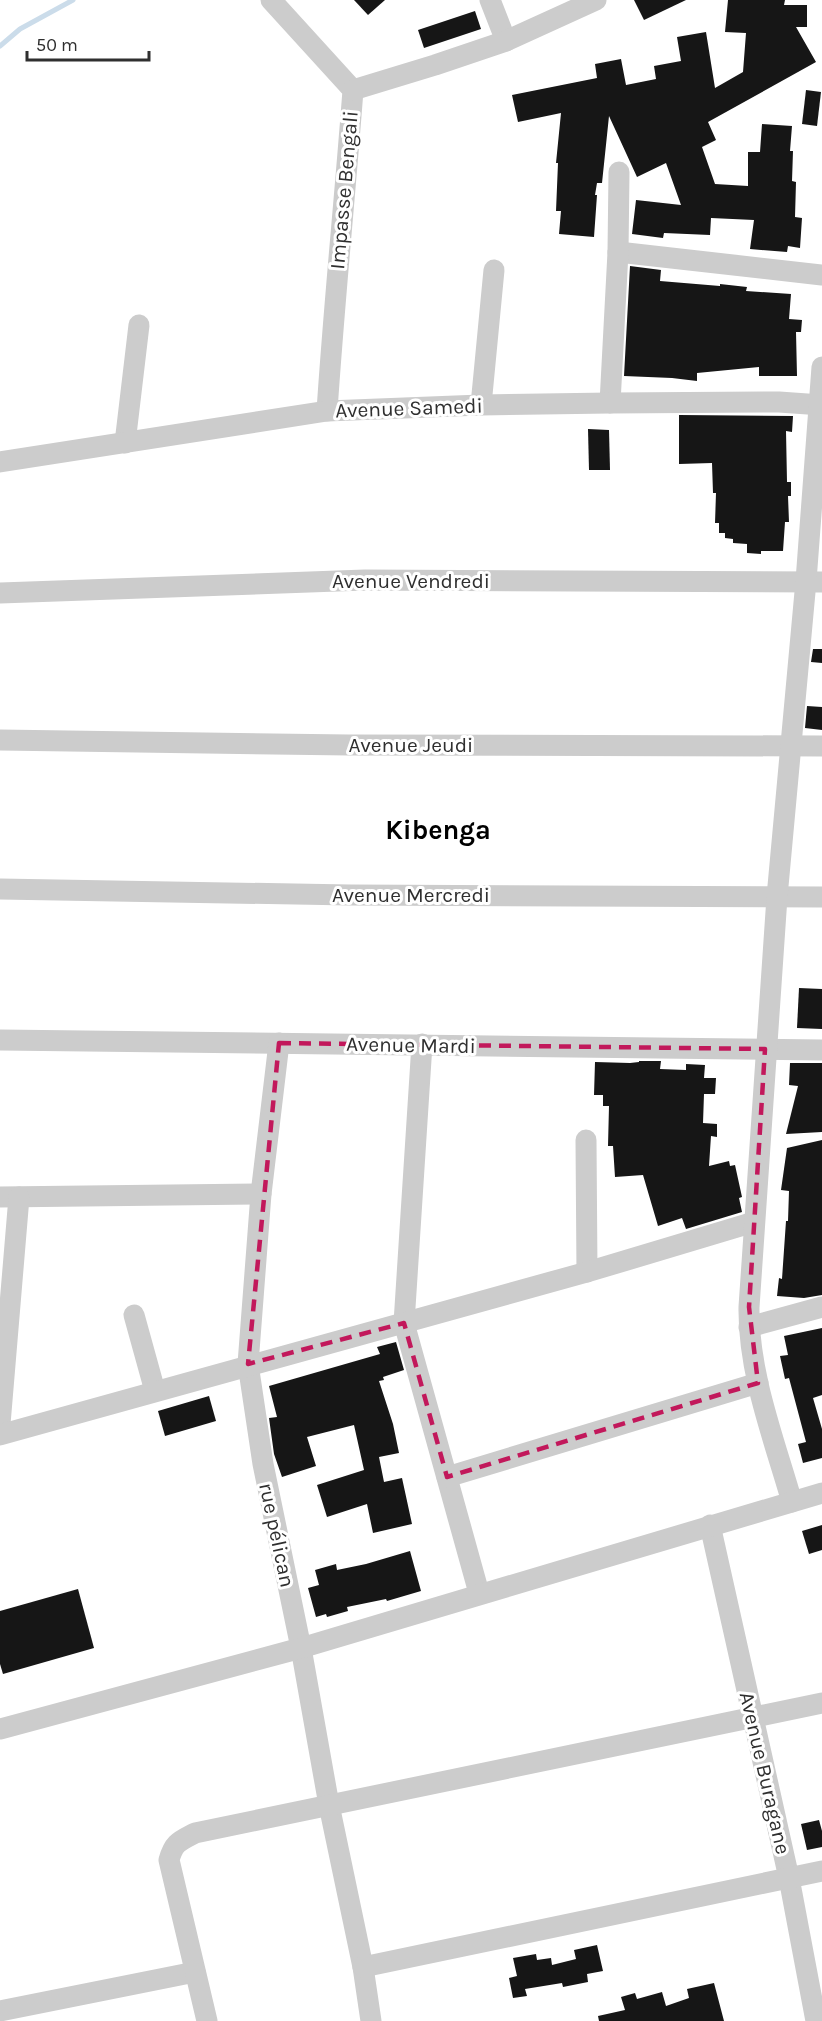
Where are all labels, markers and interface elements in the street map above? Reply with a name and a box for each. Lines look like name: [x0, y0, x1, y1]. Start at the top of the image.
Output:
scale bar: [27, 24, 148, 62]
text: 50 m: [36, 34, 78, 56]
street label: Impasse Bengali: [325, 110, 363, 270]
street label: Avenue Samedi: [335, 393, 483, 423]
street label: Avenue Vendredi: [332, 569, 490, 593]
street label: Avenue Jeudi: [349, 733, 473, 757]
district label: Kibenga: [385, 814, 491, 846]
street label: Avenue Mercredi: [332, 883, 490, 907]
street label: Avenue Mardi: [346, 1032, 476, 1058]
street label: rue pélican: [254, 1480, 300, 1590]
street label: Avenue Buragane: [735, 1689, 795, 1857]

